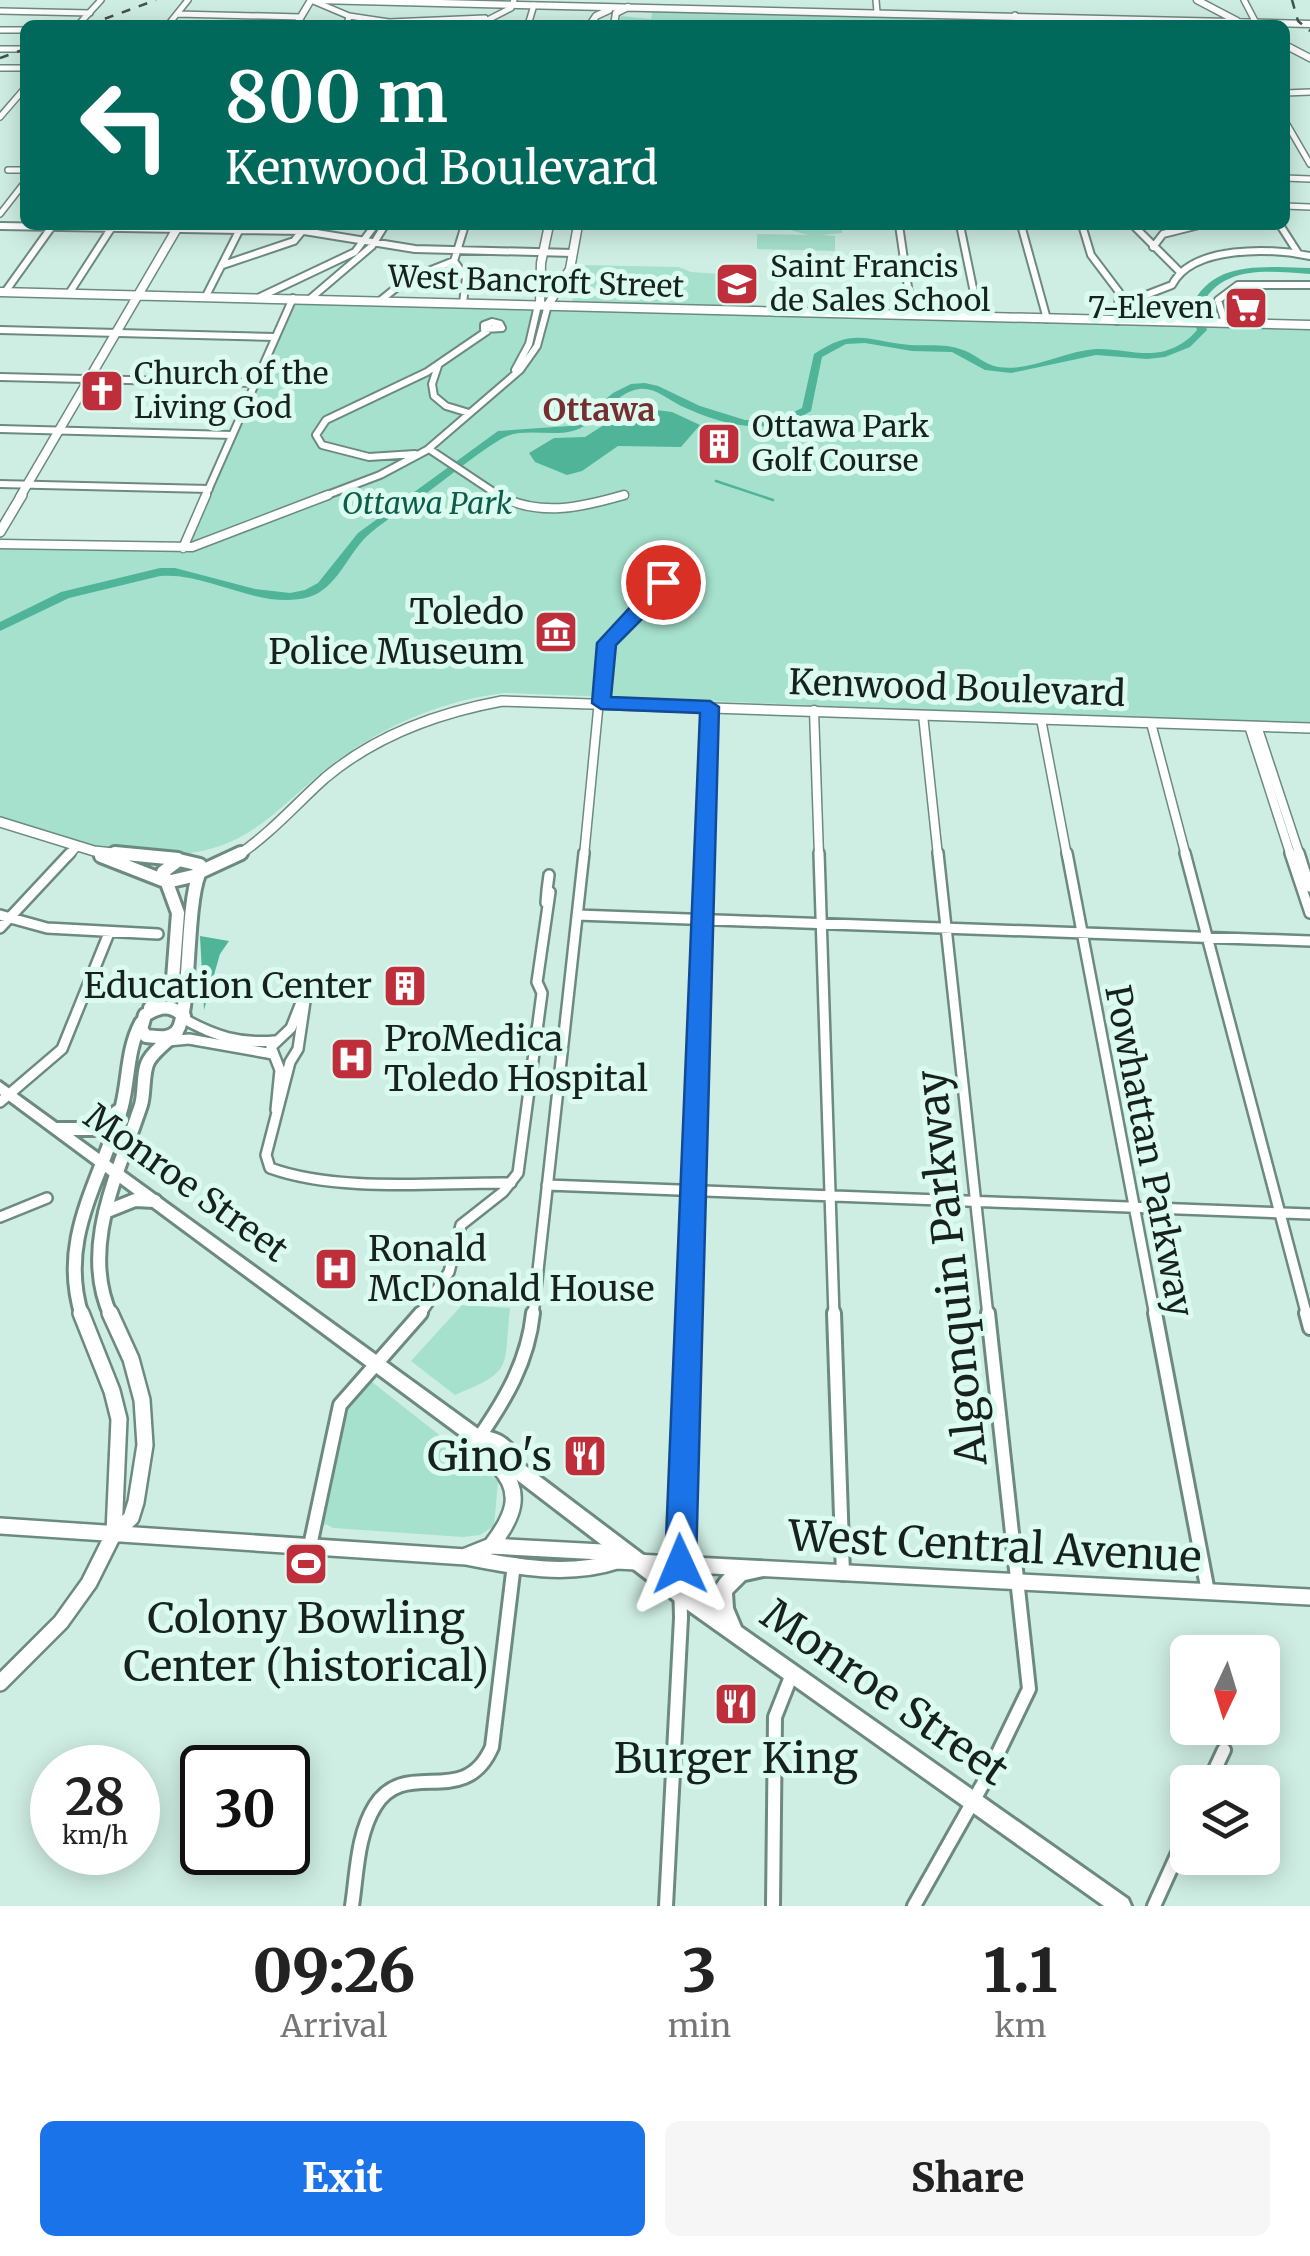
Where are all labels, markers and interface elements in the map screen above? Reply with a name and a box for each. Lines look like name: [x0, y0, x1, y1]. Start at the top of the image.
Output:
text: 800 m: [225, 53, 448, 141]
icon: left: [60, 60, 190, 190]
text: Kenwood Boulevard: [225, 140, 658, 196]
place label: Saint Francis de Sales School: [770, 247, 990, 319]
street label: West Bancroft Street: [386, 257, 685, 305]
school or university icon: Saint Francis de Sales School: [714, 261, 760, 307]
supermarket icon: 7-Eleven: [1223, 285, 1269, 331]
place label: 7-Eleven: [1088, 288, 1214, 326]
place label: Church of the Living God: [134, 354, 328, 426]
church icon: Church of the Living God: [79, 368, 125, 414]
district label: Ottawa: [543, 390, 655, 430]
place label: Ottawa Park Golf Course: [752, 407, 929, 479]
building icon: Ottawa Park Golf Course: [696, 421, 742, 467]
park label: Ottawa Park: [342, 484, 513, 522]
pin: [621, 540, 706, 625]
icon: arrive: [636, 555, 691, 610]
place label: Toledo Police Museum: [268, 590, 524, 674]
museum icon: Toledo Police Museum: [533, 609, 579, 655]
street label: Kenwood Boulevard: [788, 660, 1126, 716]
building icon: Education Center: [382, 963, 428, 1009]
place label: Education Center: [83, 964, 372, 1008]
street label: Powhattan Parkway: [1095, 982, 1203, 1321]
place label: ProMedica Toledo Hospital: [384, 1017, 648, 1101]
hospital icon: ProMedica Toledo Hospital: [329, 1036, 375, 1082]
street label: Algonquin Parkway: [904, 1067, 999, 1469]
street label: Monroe Street: [76, 1094, 297, 1272]
place label: Ronald McDonald House: [368, 1227, 655, 1311]
hospital icon: Ronald McDonald House: [313, 1246, 359, 1292]
place label: Gino's: [427, 1430, 552, 1482]
restaurant icon: Gino's: [562, 1433, 608, 1479]
street label: West Central Avenue: [786, 1509, 1203, 1583]
position arrow: [628, 1512, 732, 1616]
sports icon: Colony Bowling Center (historical): [283, 1541, 329, 1587]
street label: Monroe Street: [752, 1588, 1018, 1796]
place label: Colony Bowling Center (historical): [123, 1592, 489, 1692]
north arrow: [1170, 1635, 1280, 1745]
map controls: [1170, 1635, 1280, 1875]
restaurant icon: Burger King: [713, 1681, 759, 1727]
place label: Burger King: [614, 1732, 858, 1785]
speed limit sign: 30: [180, 1745, 310, 1875]
button: layers: [1170, 1765, 1280, 1875]
text: 28: [65, 1766, 125, 1829]
text: km/h: [62, 1819, 128, 1851]
text: 09:26: [252, 1933, 415, 2008]
text: 3: [682, 1933, 717, 2008]
text: 1.1: [984, 1933, 1058, 2008]
text: Arrival: [280, 2006, 387, 2046]
text: min: [668, 2006, 731, 2046]
text: km: [995, 2006, 1047, 2046]
button: Exit: [40, 2121, 645, 2236]
button: Share: [665, 2121, 1270, 2236]

